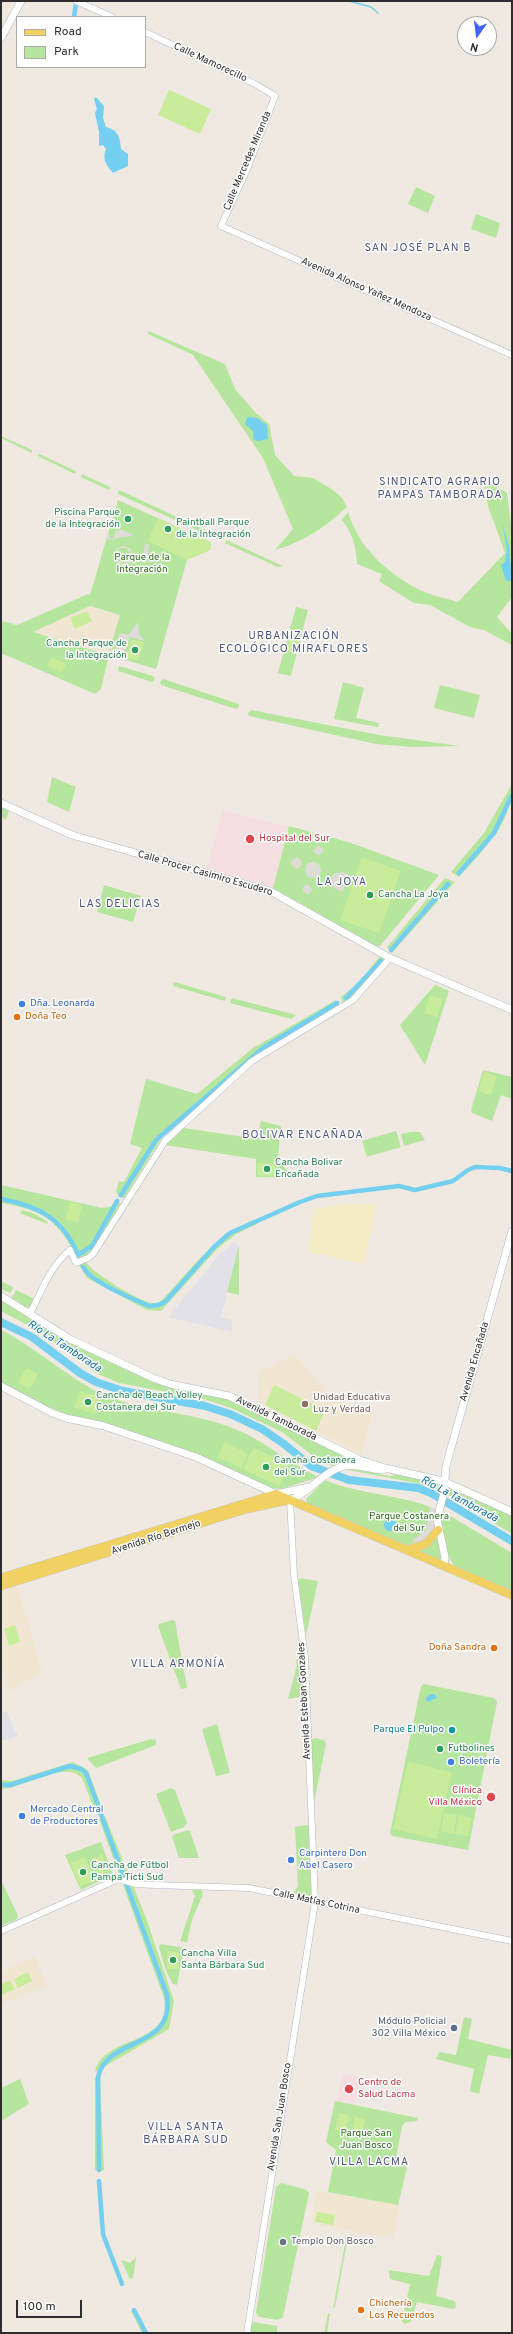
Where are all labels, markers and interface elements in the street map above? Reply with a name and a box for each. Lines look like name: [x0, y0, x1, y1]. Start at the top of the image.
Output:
legend: [16, 16, 146, 68]
north arrow: [457, 16, 497, 56]
text: Road: [54, 24, 82, 40]
text: N: [469, 39, 480, 54]
street label: Calle Mamorecillo: [171, 41, 249, 85]
text: Park: [54, 44, 79, 60]
street label: Calle Mercedes Miranda: [222, 110, 274, 212]
district label: SAN JOSÉ PLAN B: [365, 242, 471, 256]
street label: Avenida Alonso Yañez Mendoza: [299, 256, 433, 324]
district label: SINDICATO AGRARIO PAMPAS TAMBORADA: [377, 476, 503, 502]
place label: Piscina Parque de la Integración: [45, 507, 120, 530]
marker: Piscina Parque de la Integración: [123, 514, 133, 524]
place label: Paintball Parque de la Integración: [176, 517, 251, 540]
marker: Paintball Parque de la Integración: [163, 524, 173, 534]
park label: Parque de la Integración: [114, 552, 170, 576]
district label: URBANIZACIÓN ECOLÓGICO MIRAFLORES: [219, 630, 369, 656]
place label: Cancha Parque de la Integración: [46, 638, 127, 662]
marker: Cancha Parque de la Integración: [130, 645, 140, 655]
marker: Hospital del Sur: [244, 833, 256, 845]
place label: Hospital del Sur: [259, 833, 330, 845]
street label: Calle Procer Casimiro Escudero: [136, 849, 274, 899]
district label: LA JOYA: [317, 876, 367, 890]
place label: Cancha La Joya: [378, 889, 448, 901]
marker: Cancha La Joya: [365, 890, 375, 900]
district label: LAS DELICIAS: [79, 898, 161, 912]
place label: Dña. Leonarda: [30, 998, 95, 1010]
marker: Dña. Leonarda: [17, 999, 27, 1009]
place label: Doña Teo: [25, 1011, 67, 1023]
marker: Doña Teo: [12, 1012, 22, 1022]
district label: BOLIVAR ENCAÑADA: [242, 1129, 364, 1143]
place label: Cancha Bolivar Encañada: [275, 1157, 343, 1180]
marker: Cancha Bolivar Encañada: [262, 1164, 272, 1174]
water label: Río La Tamborada: [25, 1318, 103, 1376]
street label: Avenida Encañada: [458, 1321, 492, 1403]
place label: Cancha de Beach Volley Costanera del Sur: [96, 1390, 203, 1414]
place label: Unidad Educativa Luz y Verdad: [313, 1392, 390, 1416]
street label: Avenida Tamborada: [234, 1394, 318, 1444]
marker: Cancha de Beach Volley Costanera del Sur: [83, 1397, 93, 1407]
marker: Unidad Educativa Luz y Verdad: [300, 1399, 310, 1409]
place label: Cancha Costanera del Sur: [274, 1455, 356, 1478]
marker: Cancha Costanera del Sur: [261, 1462, 271, 1472]
water label: Río La Tamborada: [418, 1474, 500, 1526]
park label: Parque Costanera del Sur: [369, 1511, 449, 1534]
street label: Avenida Río Bermejo: [110, 1518, 202, 1558]
street label: Avenida Esteban Gonzales: [296, 1642, 314, 1760]
place label: Doña Sandra: [429, 1642, 486, 1654]
marker: Doña Sandra: [489, 1643, 499, 1653]
district label: VILLA ARMONÍA: [130, 1658, 226, 1672]
place label: Parque El Pulpo: [373, 1724, 444, 1736]
marker: Parque El Pulpo: [447, 1725, 457, 1735]
place label: Futbolines: [448, 1743, 495, 1755]
marker: Futbolines: [435, 1744, 445, 1754]
place label: Boletería: [459, 1756, 500, 1768]
marker: Boletería: [446, 1757, 456, 1767]
place label: Clínica Villa México: [428, 1785, 482, 1808]
marker: Clínica Villa México: [485, 1791, 497, 1803]
place label: Mercado Central de Productores: [30, 1804, 103, 1828]
marker: Mercado Central de Productores: [17, 1811, 27, 1821]
place label: Carpintero Don Abel Casero: [299, 1848, 367, 1872]
marker: Carpintero Don Abel Casero: [286, 1855, 296, 1865]
place label: Cancha de Fútbol Pampa Ticti Sud: [91, 1860, 169, 1884]
marker: Cancha de Fútbol Pampa Ticti Sud: [78, 1867, 88, 1877]
street label: Calle Matías Cotrina: [271, 1887, 361, 1917]
place label: Cancha Villa Santa Bárbara Sud: [181, 1948, 264, 1972]
marker: Cancha Villa Santa Bárbara Sud: [168, 1955, 178, 1965]
place label: Módulo Policial 302 Villa México: [371, 2016, 446, 2040]
marker: Módulo Policial 302 Villa México: [449, 2023, 459, 2033]
street label: Avenida San Juan Bosco: [266, 2062, 294, 2172]
place label: Centro de Salud Lacma: [358, 2077, 415, 2100]
marker: Centro de Salud Lacma: [343, 2083, 355, 2095]
district label: VILLA SANTA BÁRBARA SUD: [143, 2121, 229, 2147]
park label: Parque San Juan Bosco: [340, 2128, 392, 2152]
district label: VILLA LACMA: [329, 2156, 409, 2170]
place label: Templo Don Bosco: [291, 2236, 374, 2248]
marker: Templo Don Bosco: [278, 2237, 288, 2247]
scale bar: [18, 2292, 84, 2318]
place label: Chichería Los Recuerdos: [369, 2298, 434, 2322]
text: 100 m: [23, 2299, 56, 2315]
marker: Chichería Los Recuerdos: [356, 2305, 366, 2315]

